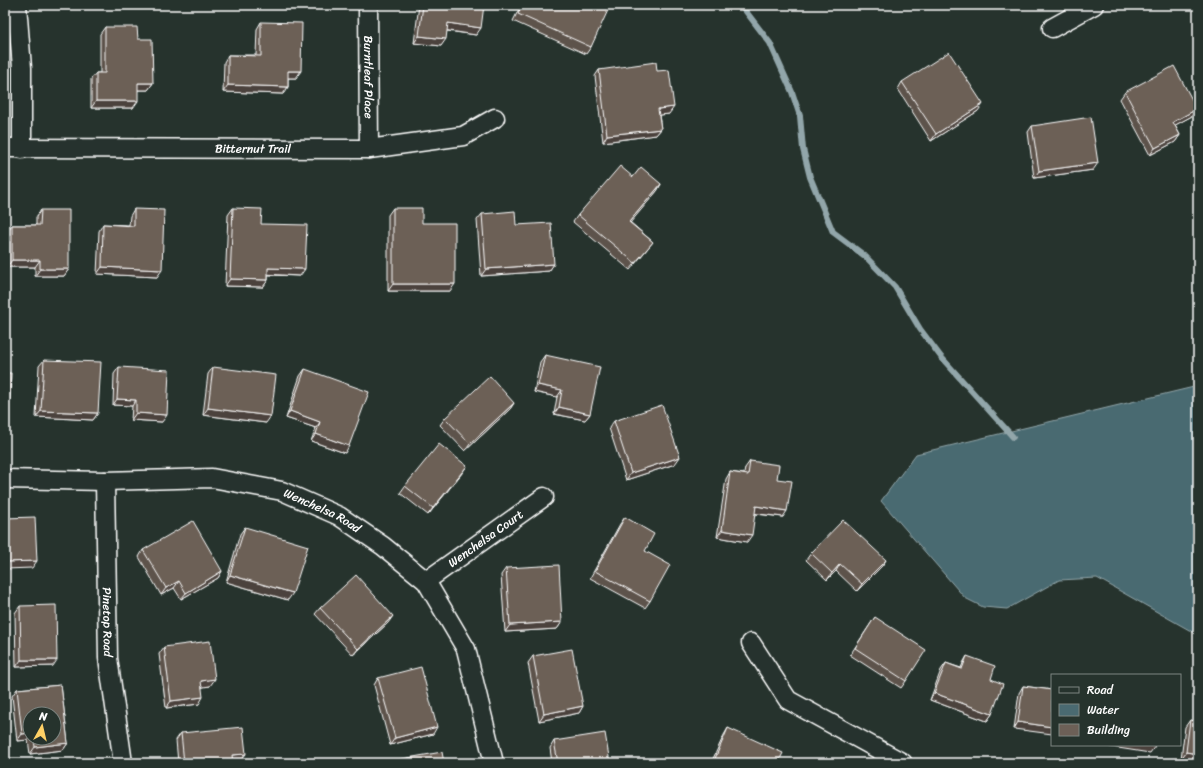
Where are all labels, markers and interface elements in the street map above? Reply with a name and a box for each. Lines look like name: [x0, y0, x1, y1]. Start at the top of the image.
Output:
street label: Burntleaf Place: [357, 35, 380, 119]
street label: Bitternut Trail: [215, 138, 292, 160]
street label: Wenchelsa Road: [280, 482, 366, 539]
street label: Wenchelsa Court: [443, 504, 528, 573]
street label: Pinetop Road: [96, 587, 119, 659]
legend: [1051, 674, 1181, 746]
text: Road: [1087, 679, 1114, 701]
text: Water: [1087, 699, 1120, 721]
north arrow: [22, 706, 62, 746]
text: N: [37, 707, 49, 727]
text: Building: [1087, 719, 1130, 741]

